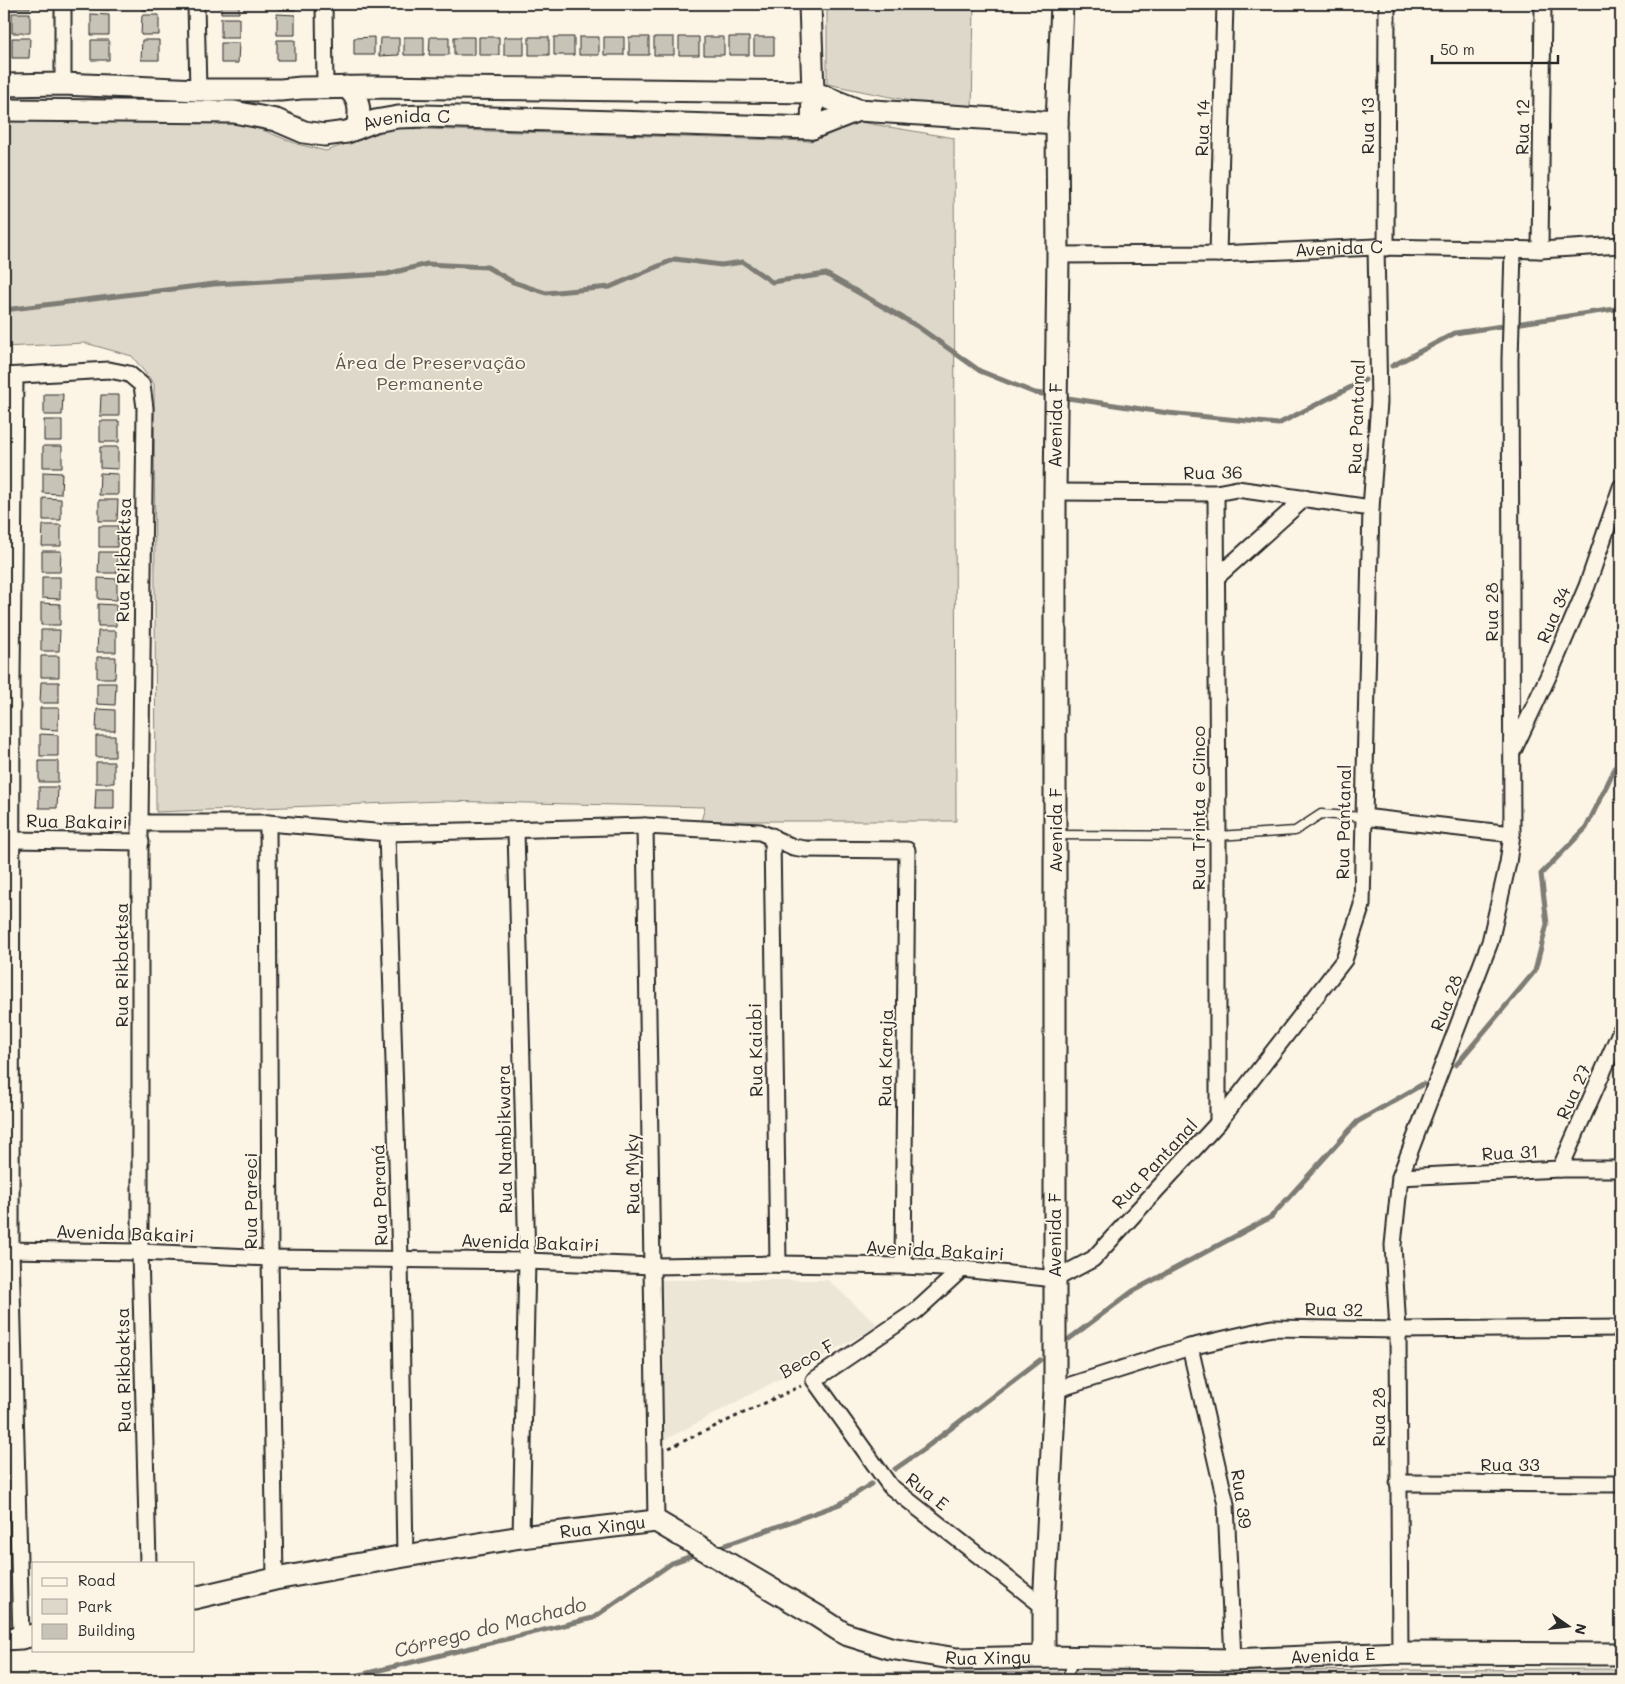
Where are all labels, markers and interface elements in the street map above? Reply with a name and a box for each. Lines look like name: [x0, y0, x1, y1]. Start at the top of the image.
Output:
scale bar: [1432, 32, 1559, 64]
text: 50 m: [1440, 39, 1475, 59]
street label: Rua 13: [1355, 98, 1379, 154]
street label: Rua 14: [1189, 99, 1215, 157]
street label: Rua 12: [1510, 99, 1534, 155]
street label: Avenida C: [358, 103, 450, 136]
street label: Avenida C: [1294, 234, 1383, 262]
park label: Área de Preservação Permanente: [334, 350, 526, 395]
street label: Rua Pantanal: [1342, 359, 1370, 475]
street label: Avenida F: [1042, 382, 1067, 468]
street label: Rua 36: [1183, 459, 1243, 485]
street label: Rua Rikbaktsa: [110, 497, 136, 623]
street label: Rua 28: [1479, 582, 1503, 642]
street label: Rua 34: [1530, 582, 1576, 647]
street label: Rua Trinta e Cinco: [1186, 726, 1210, 890]
street label: Rua Pantanal: [1330, 764, 1356, 880]
street label: Avenida F: [1043, 787, 1067, 873]
street label: Rua Bakairi: [26, 808, 128, 834]
street label: Rua Rikbaktsa: [109, 902, 133, 1028]
street label: Rua 28: [1424, 971, 1468, 1035]
street label: Rua Kaiabi: [742, 1003, 768, 1097]
street label: Rua Karaja: [872, 1009, 898, 1107]
street label: Rua 27: [1550, 1060, 1596, 1123]
street label: Rua Nambikwara: [491, 1064, 517, 1214]
street label: Rua Pantanal: [1106, 1113, 1202, 1214]
street label: Rua Myky: [619, 1133, 645, 1215]
street label: Rua 31: [1481, 1139, 1539, 1165]
street label: Rua Paraná: [365, 1144, 393, 1246]
street label: Rua Pareci: [238, 1153, 262, 1249]
street label: Avenida F: [1042, 1192, 1066, 1278]
street label: Avenida Bakairi: [55, 1219, 195, 1247]
street label: Avenida Bakairi: [460, 1228, 600, 1256]
street label: Avenida Bakairi: [865, 1234, 1005, 1266]
street label: Rua 32: [1304, 1296, 1364, 1322]
street label: Rua Rikbaktsa: [110, 1307, 136, 1433]
street label: Beco F: [775, 1333, 838, 1383]
street label: Rua 28: [1366, 1387, 1390, 1447]
street label: Rua 33: [1480, 1452, 1540, 1476]
street label: Rua E: [901, 1467, 954, 1516]
street label: Rua 39: [1226, 1468, 1258, 1530]
street label: Rua Xingu: [558, 1509, 647, 1543]
legend: [32, 1562, 195, 1652]
text: Road: [78, 1570, 115, 1590]
water label: Córrego do Machado: [391, 1591, 589, 1663]
text: Park: [78, 1596, 112, 1616]
north arrow: [1542, 1602, 1592, 1652]
text: Building: [78, 1620, 135, 1640]
text: N: [1571, 1622, 1592, 1637]
street label: Avenida E: [1290, 1641, 1376, 1669]
street label: Rua Xingu: [943, 1644, 1031, 1670]

